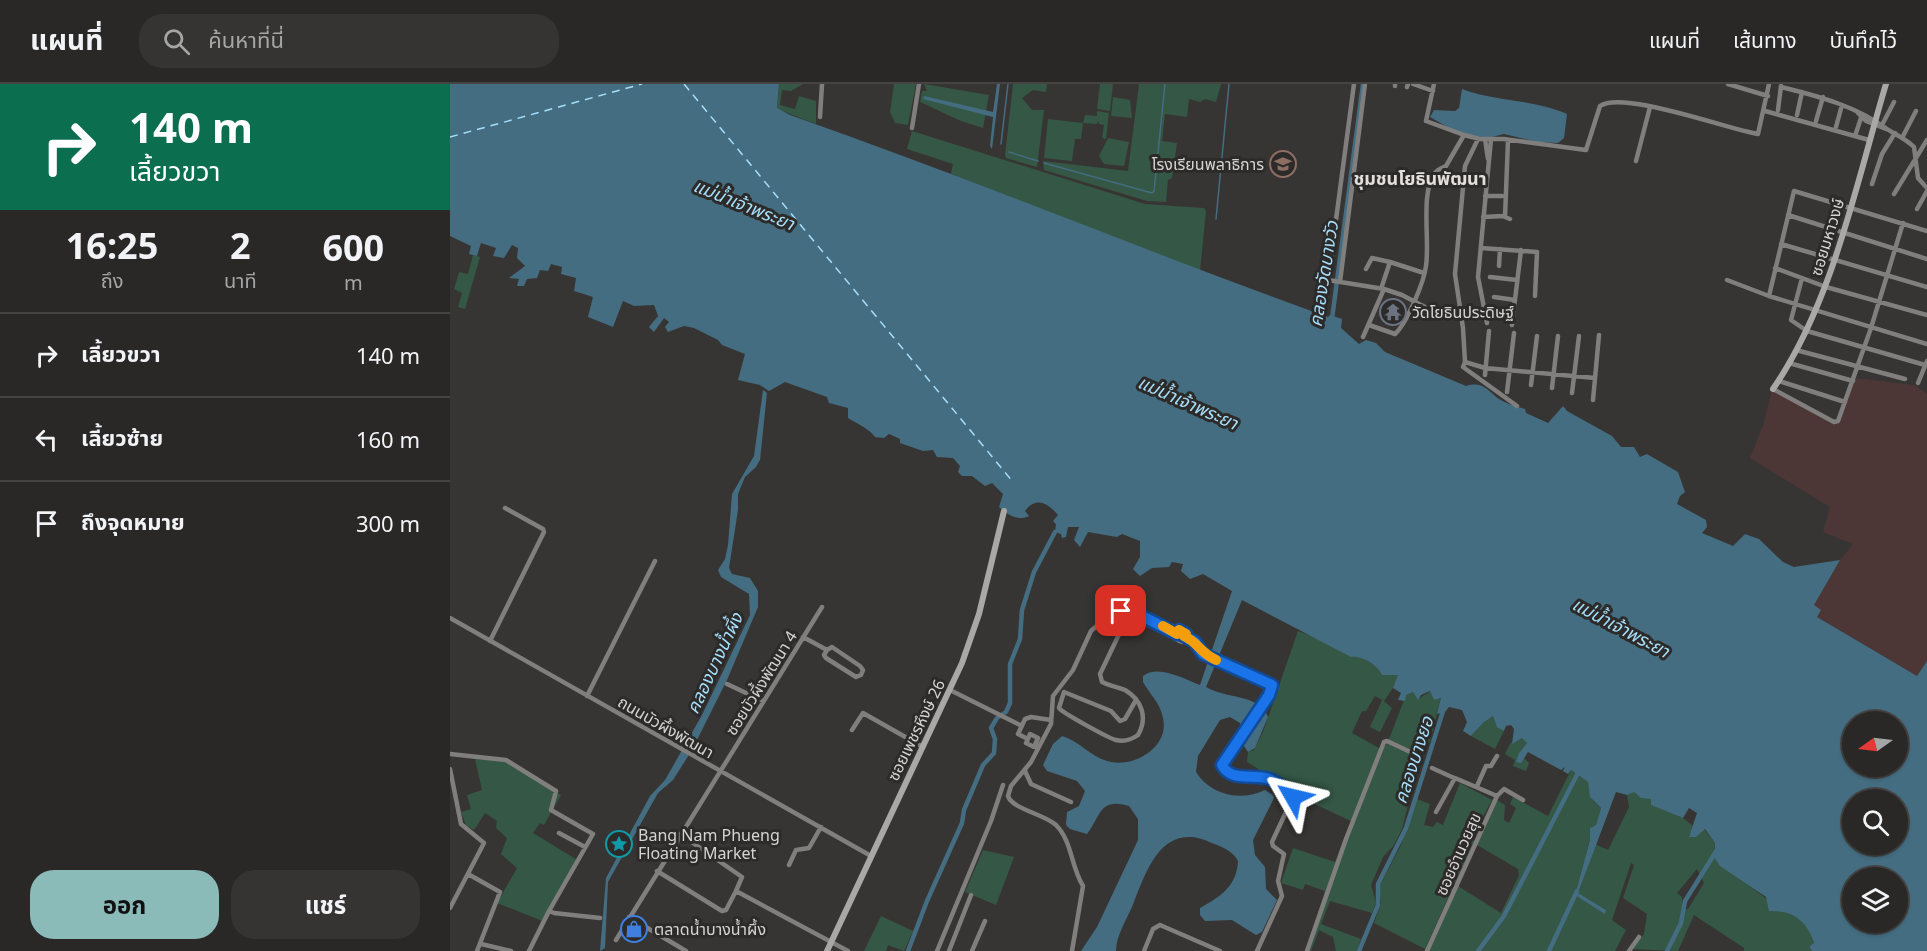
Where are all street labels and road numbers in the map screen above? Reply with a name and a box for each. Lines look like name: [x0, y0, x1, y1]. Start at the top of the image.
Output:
street label: ซอยมหาวงษ์: [1805, 196, 1849, 278]
street label: ซอยบัวผึ้งพัฒนา 4: [720, 627, 802, 739]
street label: ซอยเพชรหึงษ์ 26: [882, 676, 950, 784]
street label: ถนนบัวผึ้งพัฒนา: [614, 691, 718, 763]
street label: ซอยอำนวยสุข: [1430, 809, 1486, 899]

